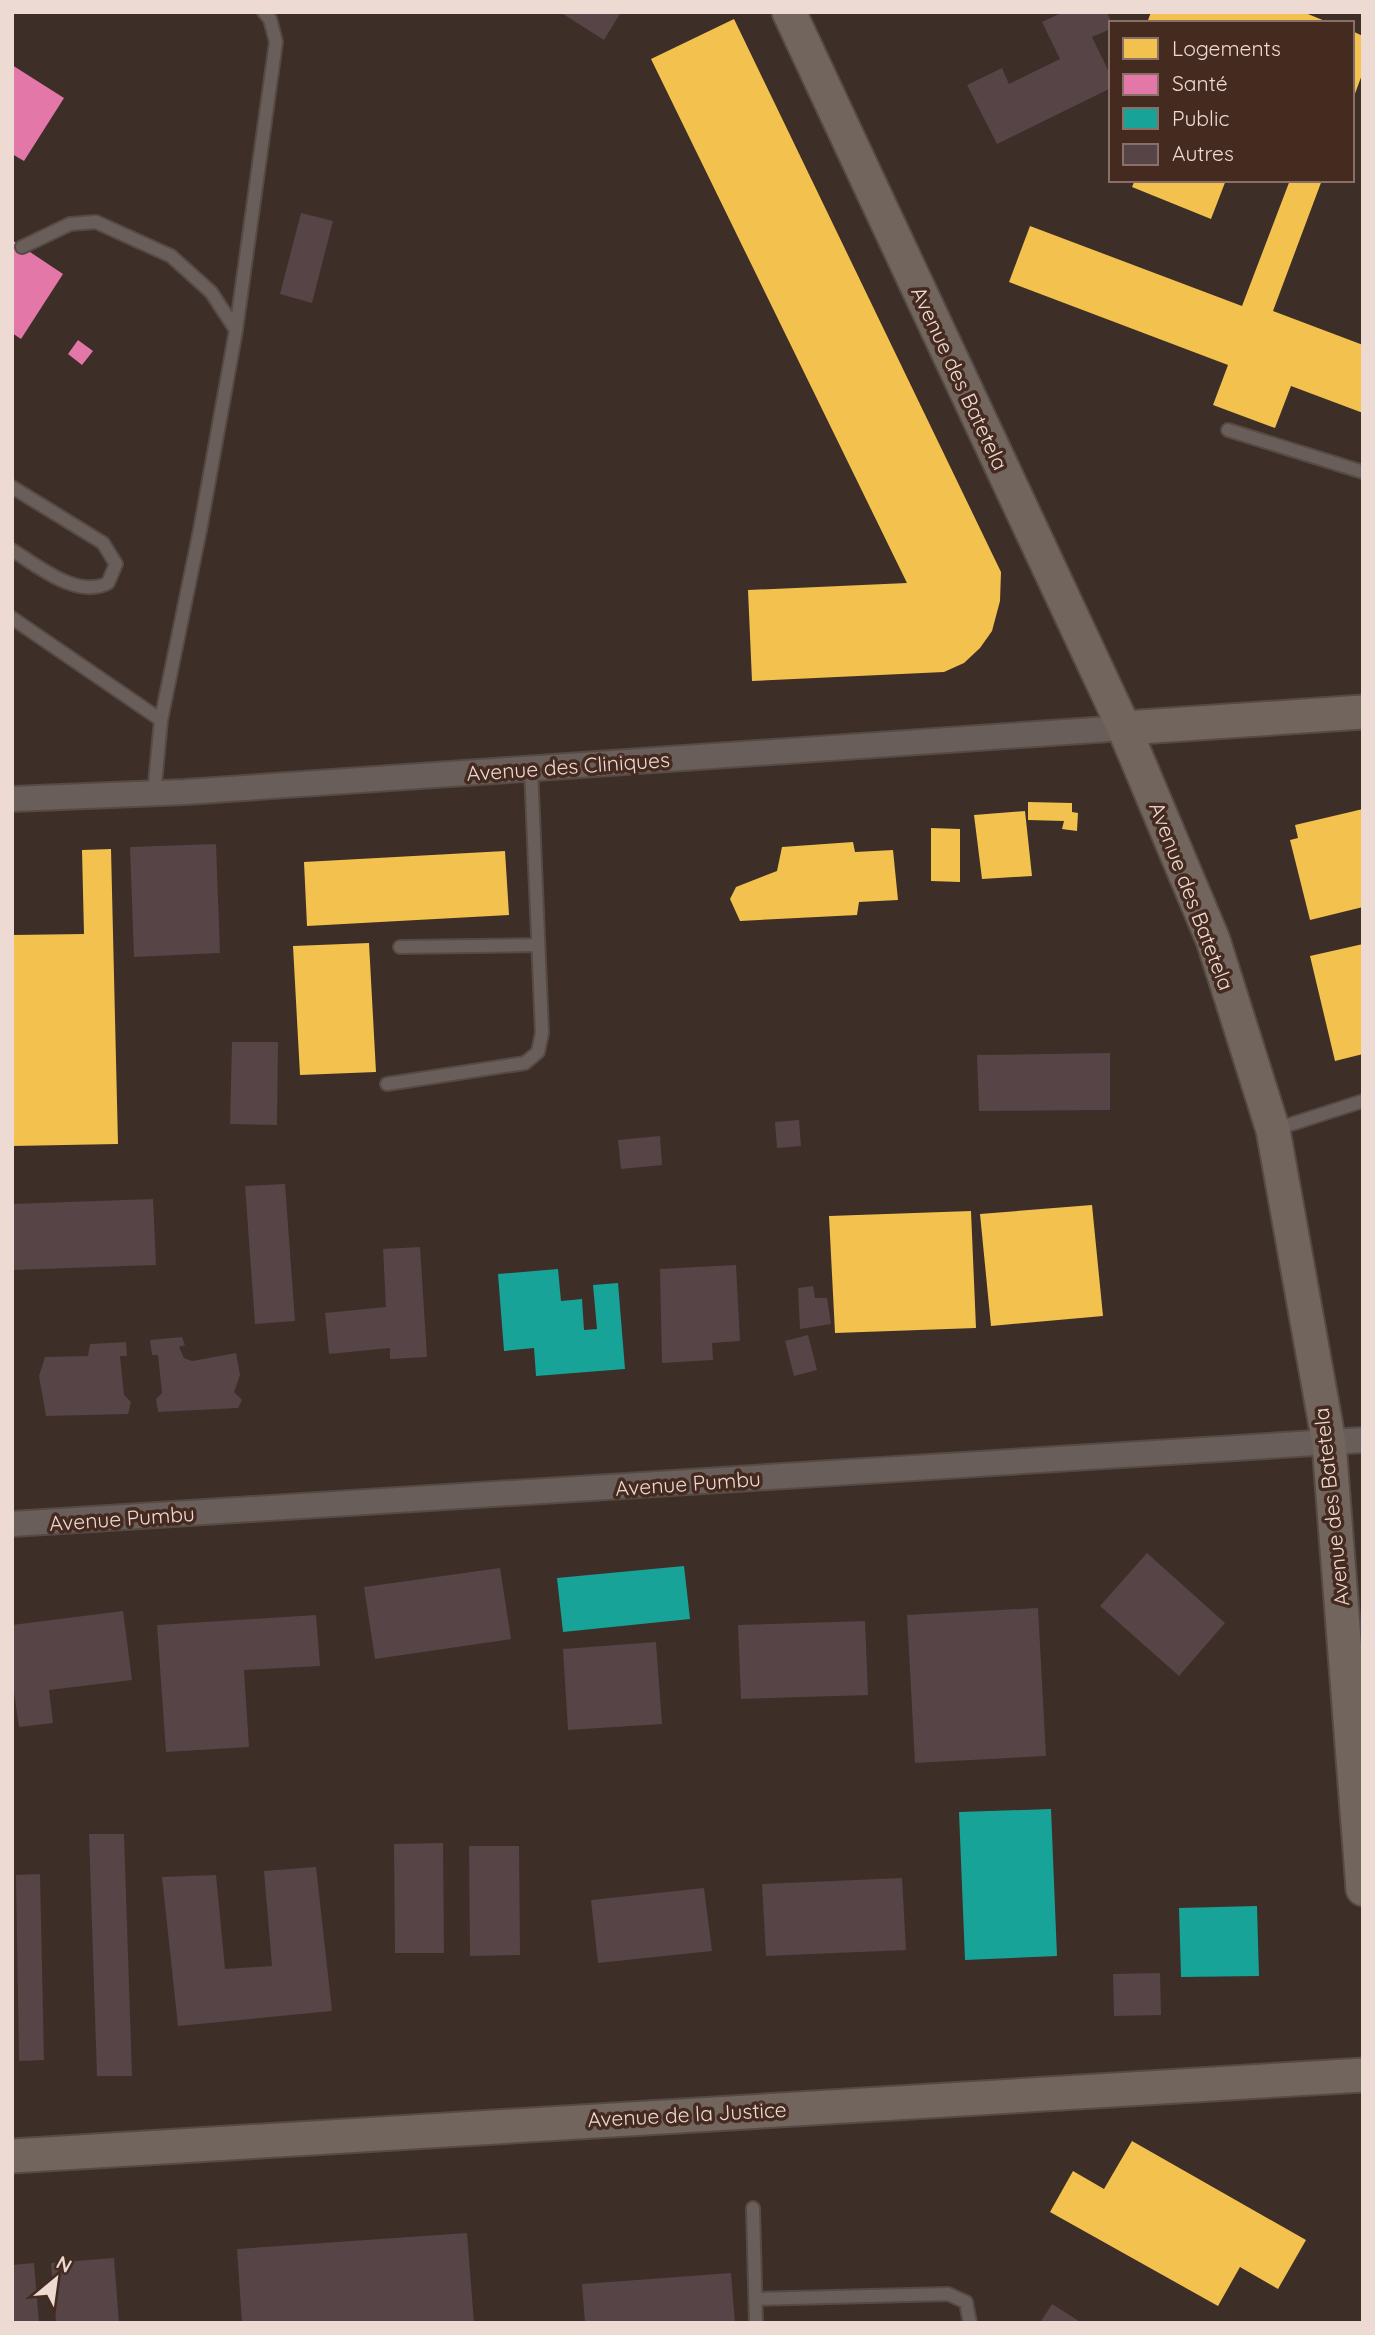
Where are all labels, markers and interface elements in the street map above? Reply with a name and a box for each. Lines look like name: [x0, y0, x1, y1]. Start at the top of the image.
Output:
legend: [1109, 21, 1354, 182]
text: Logements: [1172, 35, 1281, 61]
text: Santé: [1172, 70, 1228, 96]
text: Public: [1172, 105, 1229, 131]
text: Autres: [1172, 140, 1234, 166]
street label: Avenue des Batetela: [906, 282, 1014, 474]
street label: Avenue des Cliniques: [465, 746, 671, 786]
street label: Avenue des Batetela: [1144, 798, 1240, 994]
street label: Avenue des Batetela: [1308, 1406, 1354, 1608]
street label: Avenue Pumbu: [614, 1465, 762, 1501]
street label: Avenue Pumbu: [48, 1500, 196, 1536]
street label: Avenue de la Justice: [587, 2096, 787, 2132]
north arrow: [21, 2244, 91, 2314]
text: N: [52, 2250, 76, 2278]

